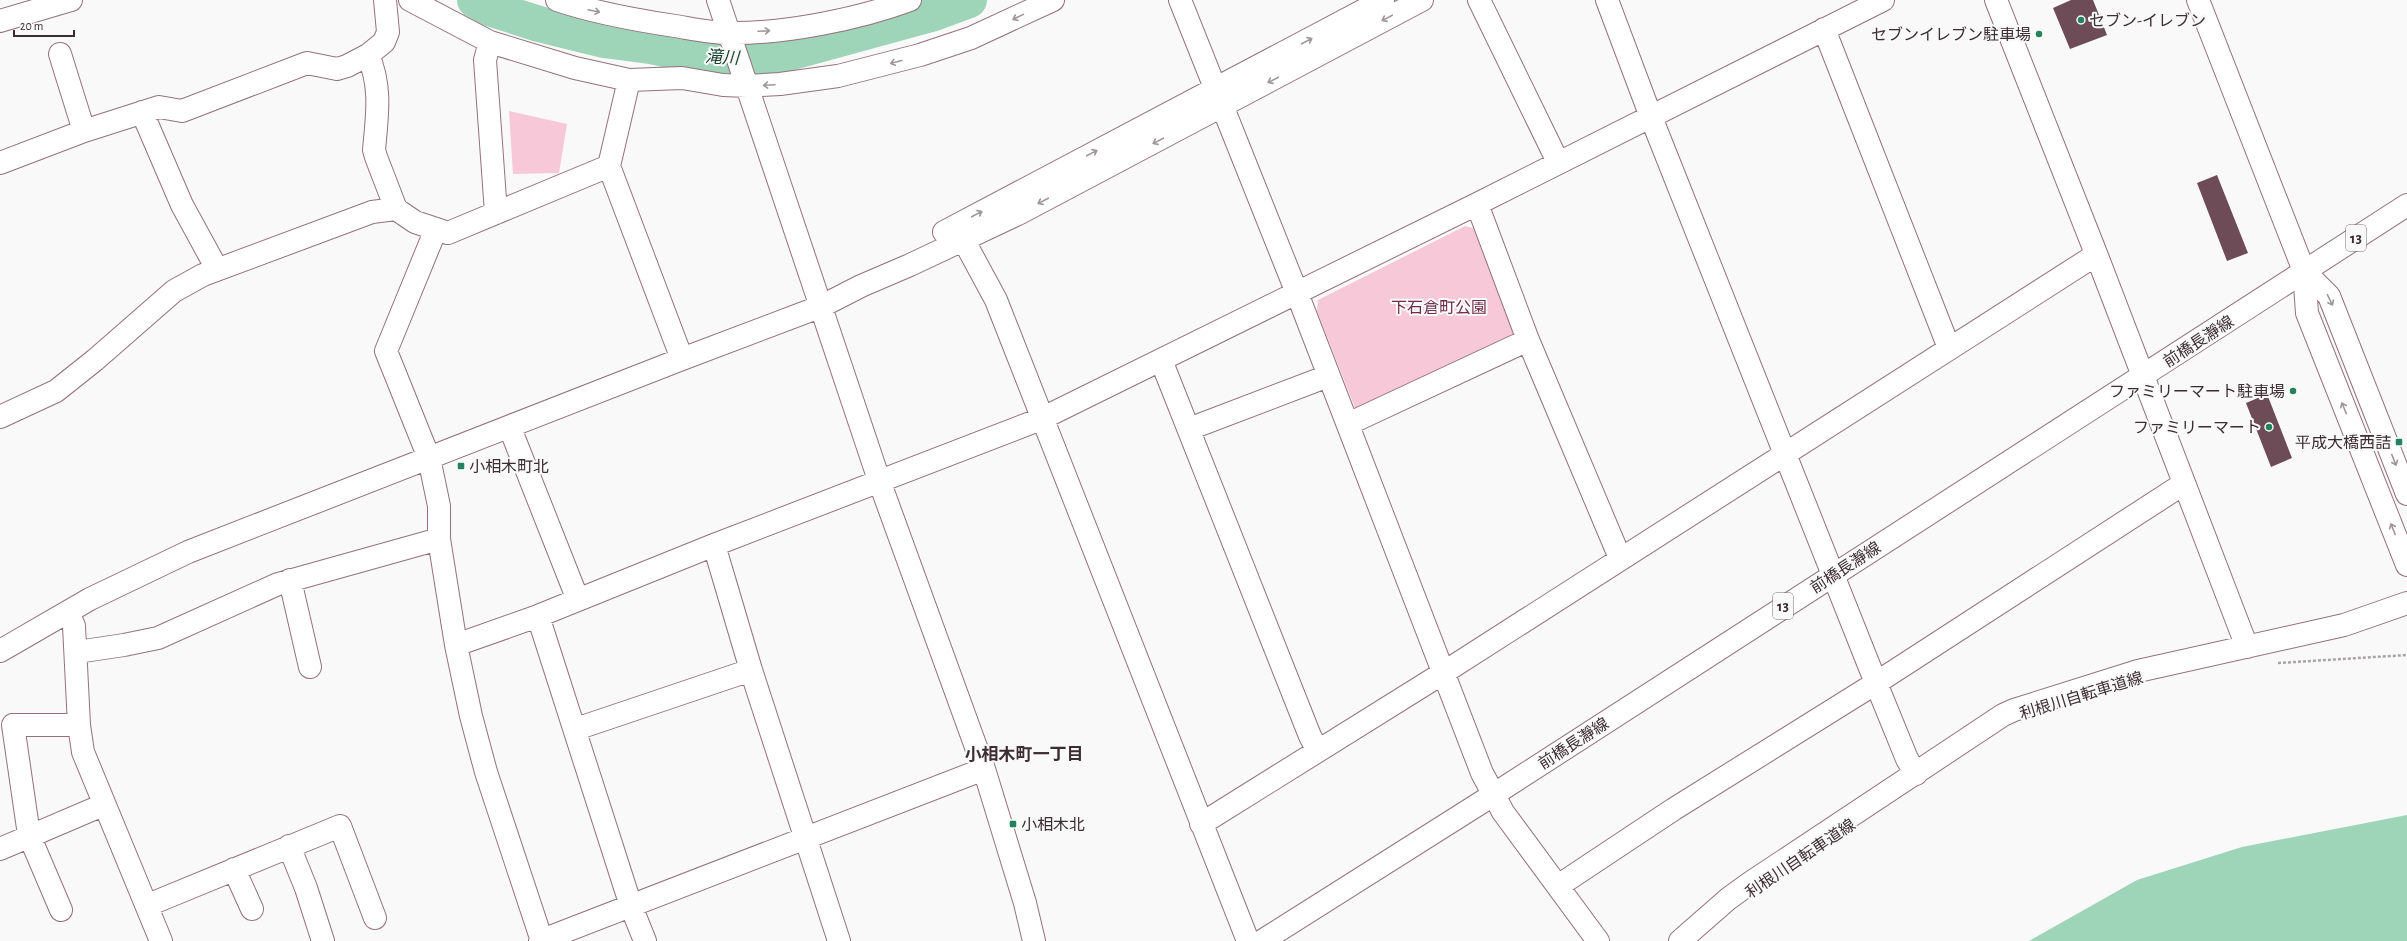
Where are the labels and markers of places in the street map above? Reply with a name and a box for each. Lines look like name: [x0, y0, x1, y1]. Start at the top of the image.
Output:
place label: セブン-イレブン: [2089, 12, 2206, 29]
marker: セブン-イレブン: [2076, 15, 2086, 25]
place label: セブンイレブン駐車場: [1871, 26, 2031, 43]
marker: セブンイレブン駐車場: [2034, 29, 2044, 39]
place label: ファミリーマート駐車場: [2109, 383, 2285, 400]
marker: ファミリーマート駐車場: [2288, 386, 2298, 396]
place label: ファミリーマート: [2133, 420, 2261, 436]
marker: ファミリーマート: [2264, 422, 2274, 432]
place label: 平成大橋西詰: [2295, 434, 2391, 451]
marker: 平成大橋西詰: [2394, 437, 2404, 447]
place label: 小相木町北: [469, 458, 549, 475]
marker: 小相木町北: [456, 461, 466, 471]
place label: 小相木北: [1021, 816, 1085, 833]
marker: 小相木北: [1008, 819, 1018, 829]

